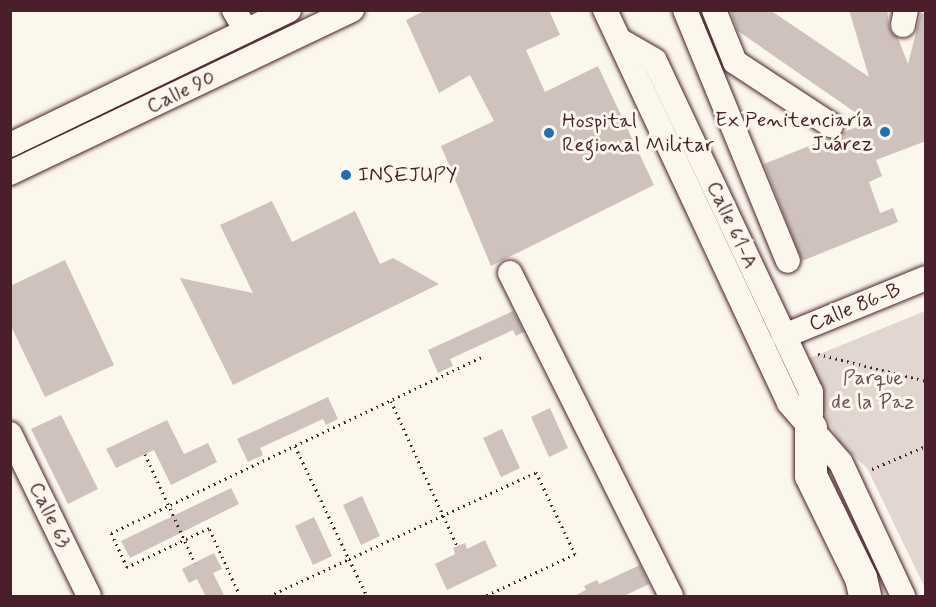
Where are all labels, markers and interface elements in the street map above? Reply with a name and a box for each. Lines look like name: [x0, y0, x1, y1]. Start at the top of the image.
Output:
street label: Calle 90: [143, 65, 219, 119]
place label: Ex Penitenciaría Juárez: [724, 107, 873, 157]
place label: Hospital Regional Militar: [562, 108, 712, 158]
marker: Hospital Regional Militar: [540, 124, 558, 142]
marker: Ex Penitenciaría Juárez: [878, 125, 892, 139]
place label: INSEJUPY: [358, 162, 457, 188]
marker: INSEJUPY: [339, 168, 353, 182]
street label: Calle 61-A: [701, 177, 763, 273]
street label: Calle 86-B: [805, 277, 905, 337]
park label: Parque de la Paz: [832, 365, 914, 415]
street label: Calle 63: [23, 478, 77, 552]

